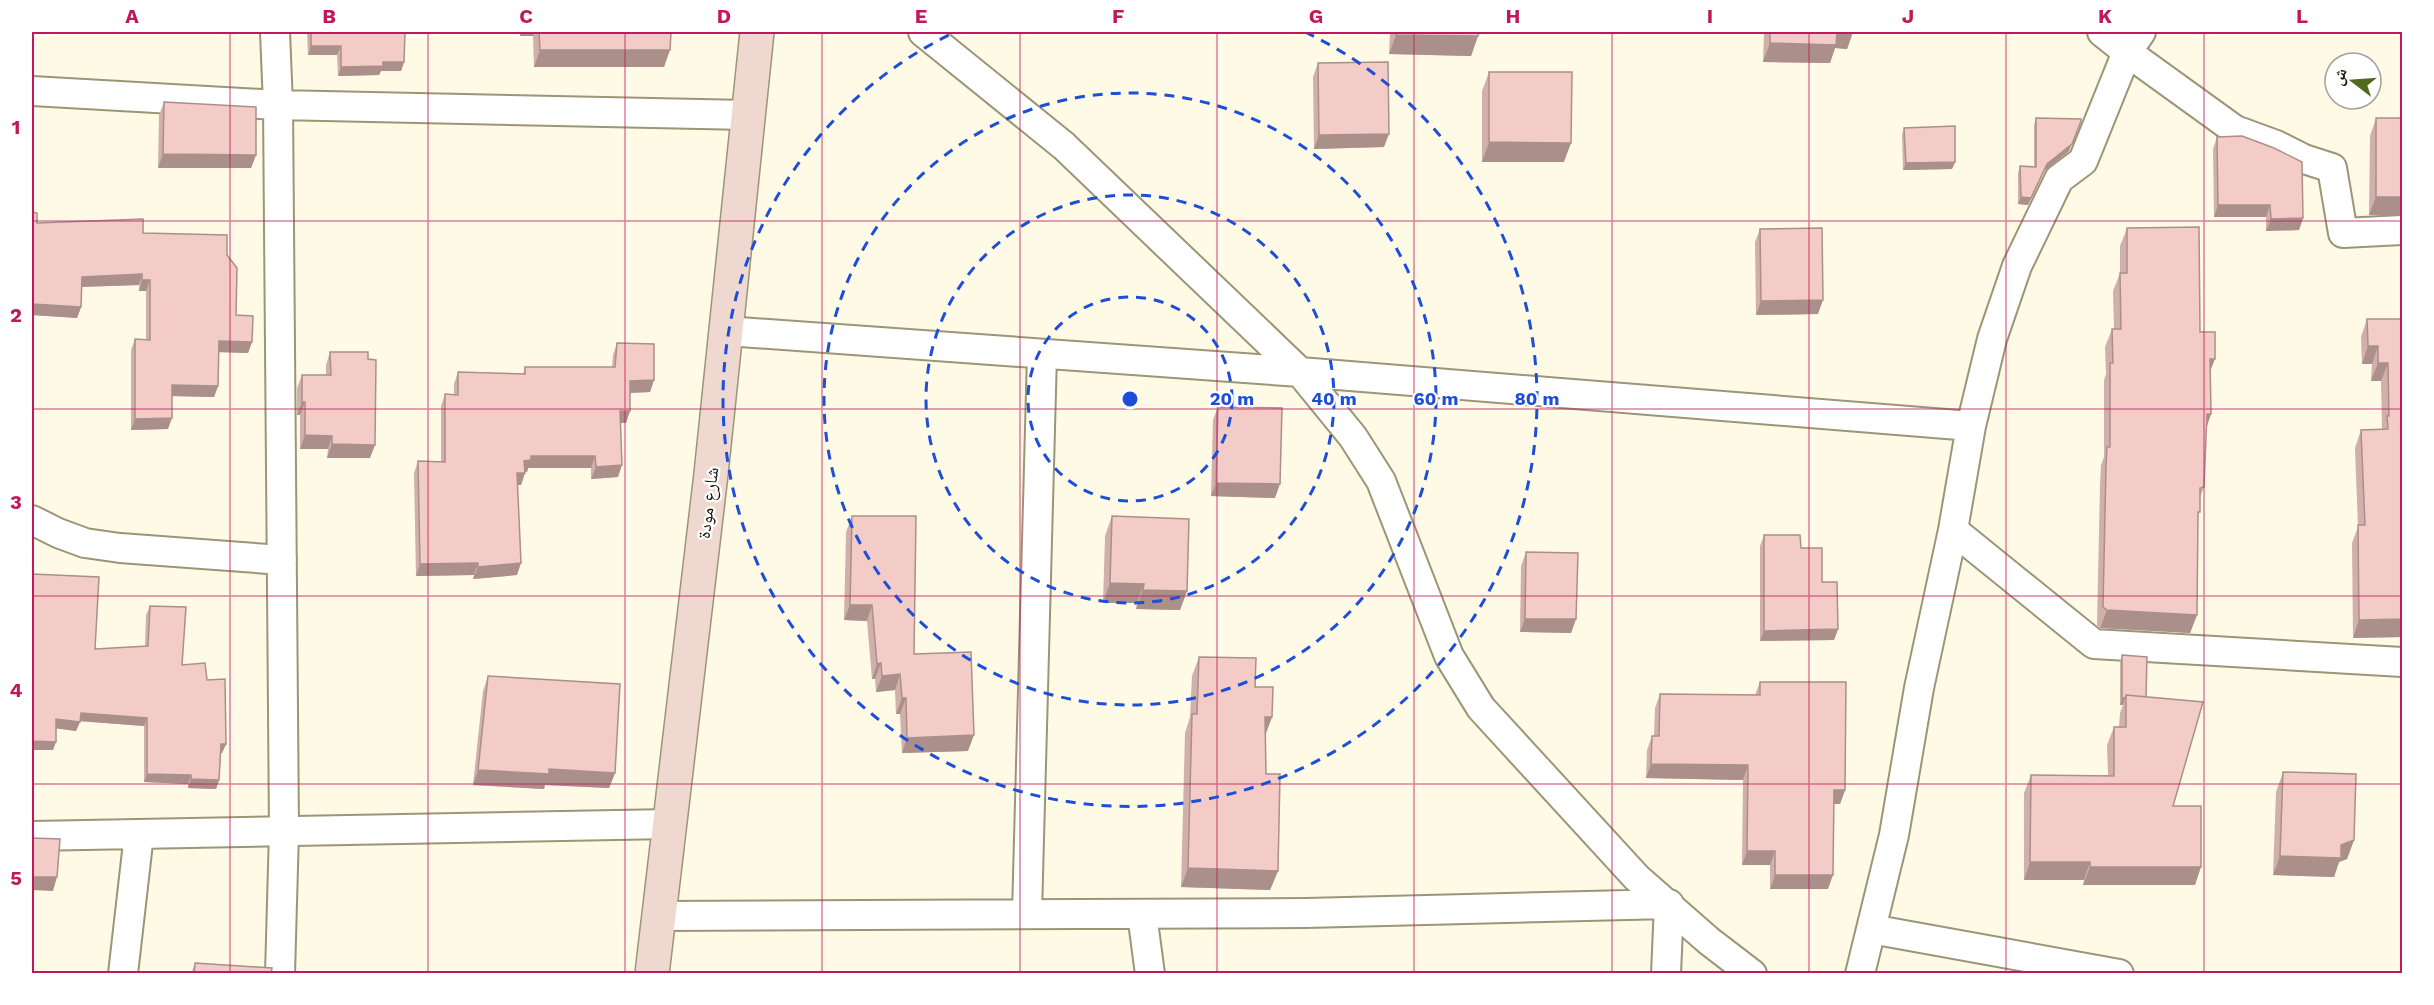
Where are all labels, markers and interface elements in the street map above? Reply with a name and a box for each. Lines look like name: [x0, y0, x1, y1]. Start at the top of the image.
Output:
text: A: [125, 4, 139, 28]
text: B: [322, 4, 336, 28]
text: C: [519, 4, 533, 28]
text: D: [717, 4, 731, 28]
text: E: [915, 4, 927, 28]
text: F: [1112, 4, 1124, 28]
text: G: [1309, 4, 1323, 28]
text: H: [1506, 4, 1520, 28]
text: I: [1707, 4, 1713, 28]
text: J: [1902, 4, 1914, 28]
text: K: [2098, 4, 2112, 28]
text: L: [2296, 4, 2308, 28]
north arrow: [2323, 51, 2383, 111]
text: ش: [2328, 66, 2351, 88]
text: 1: [12, 115, 20, 139]
text: 2: [10, 303, 22, 327]
text: 20 m: [1210, 388, 1254, 409]
text: 40 m: [1311, 388, 1357, 409]
text: 60 m: [1414, 388, 1458, 409]
text: 80 m: [1515, 388, 1559, 409]
centre of rings: [1120, 389, 1140, 409]
street label: شارع مودة: [693, 466, 723, 540]
text: 3: [10, 490, 22, 514]
text: 4: [10, 678, 23, 702]
text: 5: [10, 866, 22, 890]

